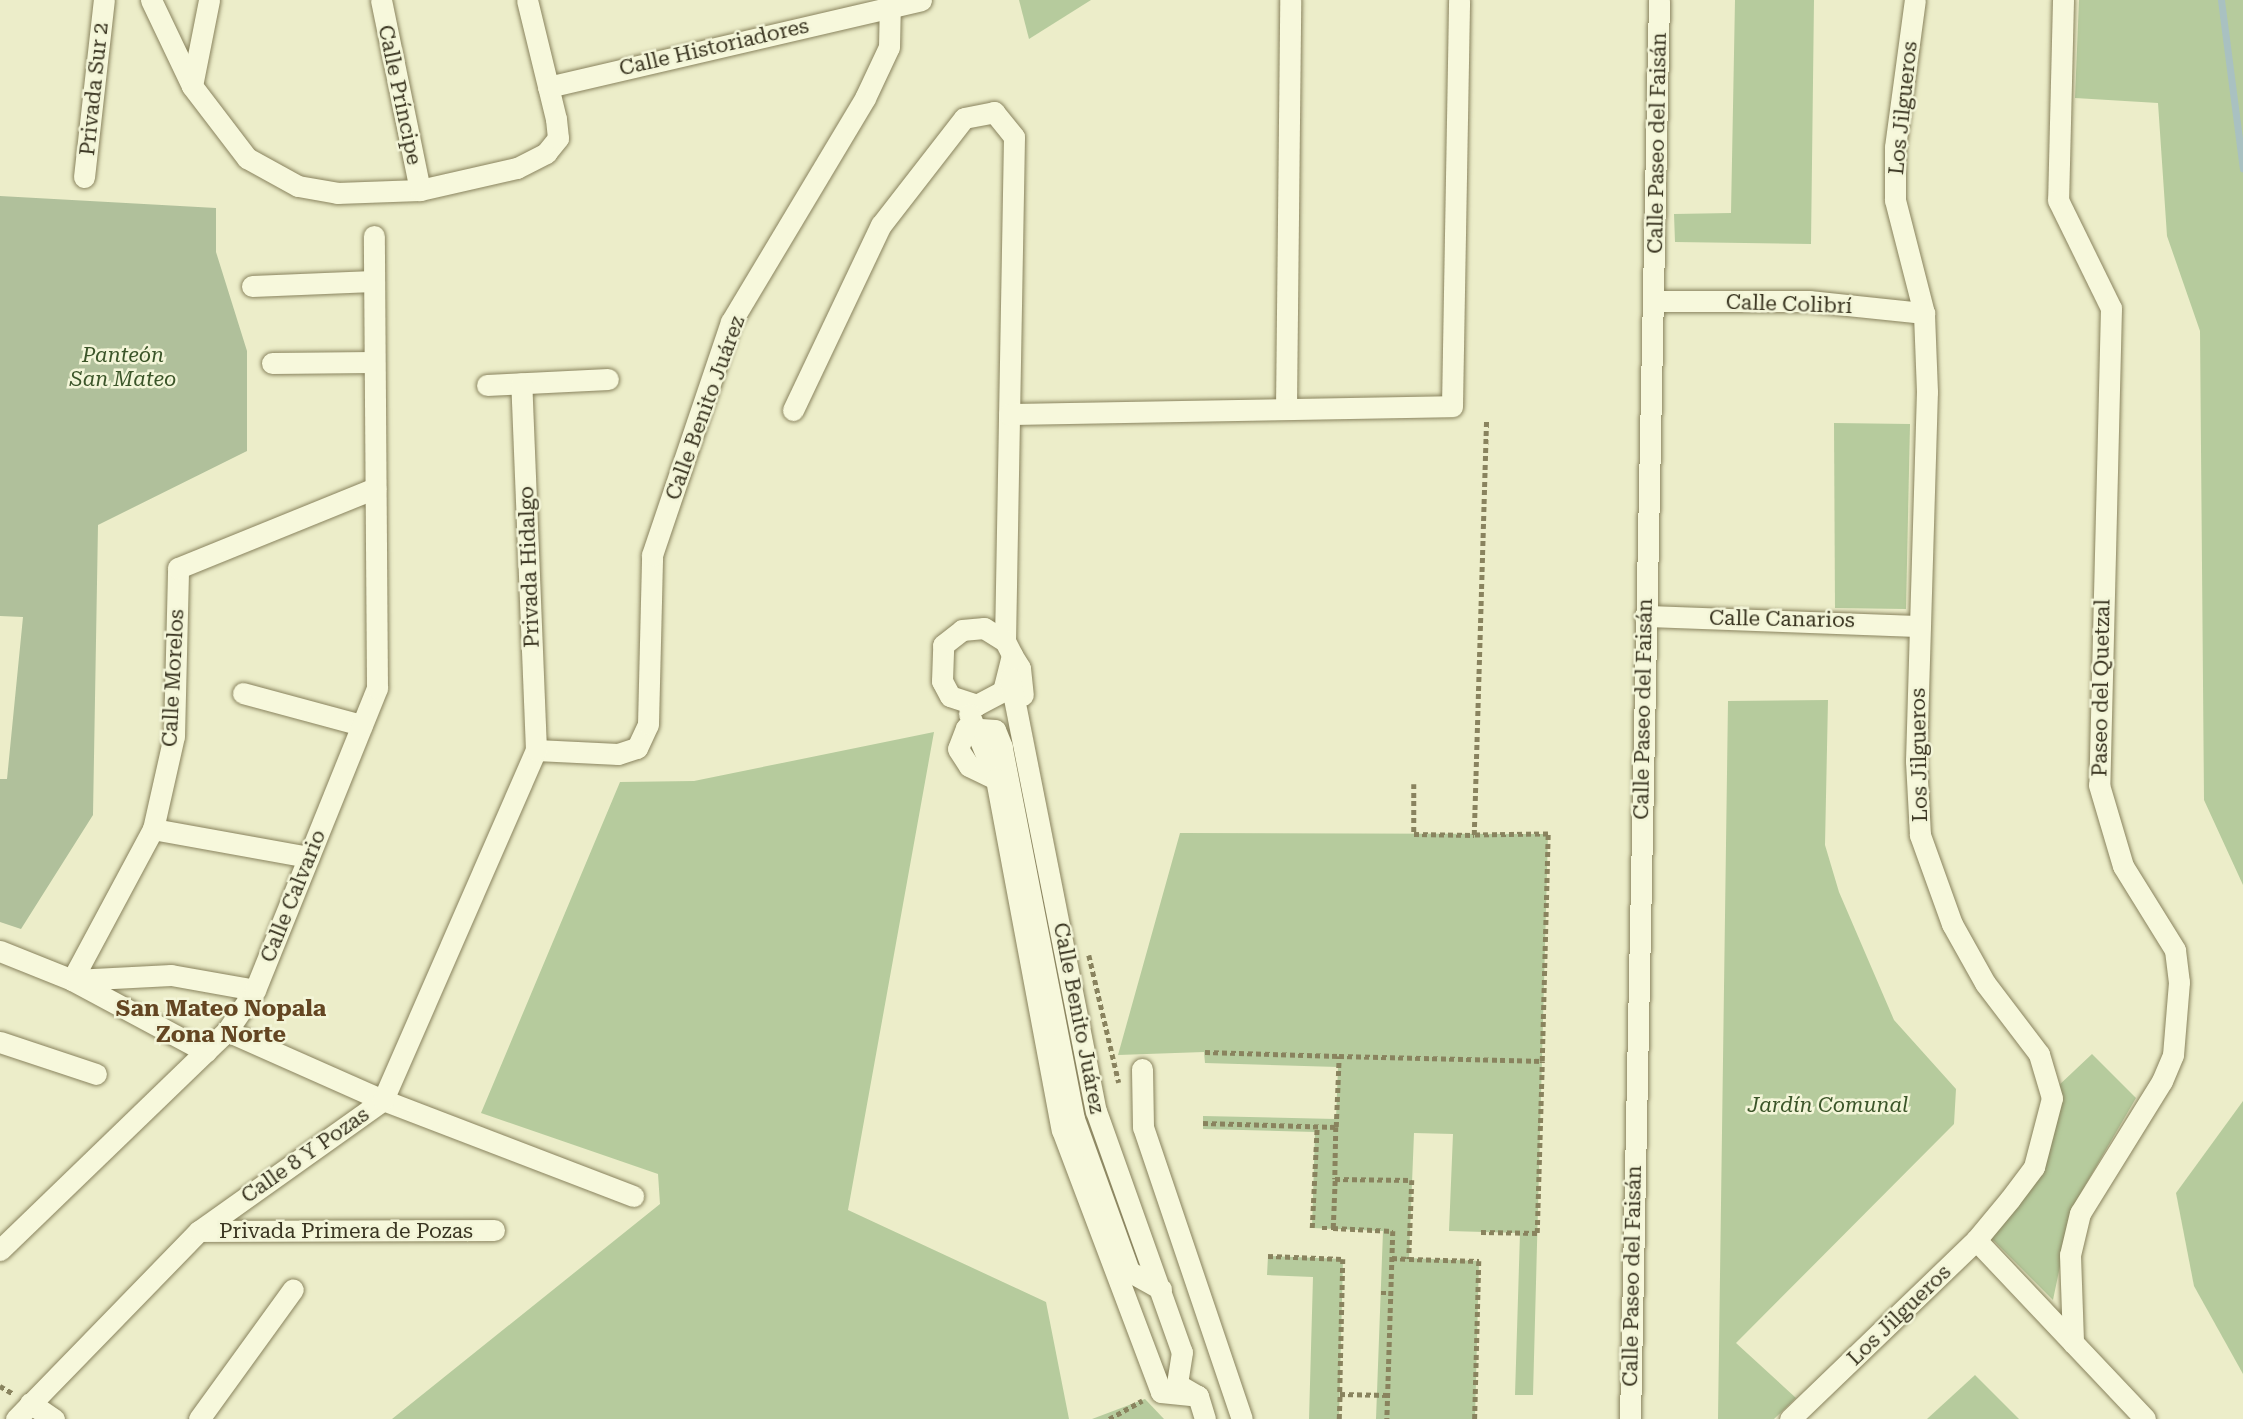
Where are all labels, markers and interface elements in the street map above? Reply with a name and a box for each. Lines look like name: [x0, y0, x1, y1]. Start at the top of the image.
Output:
street label: Calle Historiadores: [617, 13, 811, 81]
street label: Privada Sur 2: [74, 21, 114, 157]
street label: Calle Príncipe: [373, 23, 427, 167]
street label: Calle Paseo del Faisán: [1642, 32, 1672, 254]
street label: Los Jilgueros: [1883, 40, 1923, 176]
street label: Calle Colibrí: [1725, 289, 1853, 319]
street label: Calle Benito Juárez: [660, 313, 750, 503]
park label: Panteón San Mateo: [70, 342, 176, 392]
street label: Privada Hidalgo: [514, 486, 544, 648]
street label: Calle Paseo del Faisán: [1628, 598, 1658, 820]
street label: Paseo del Quetzal: [2087, 599, 2115, 777]
street label: Calle Canarios: [1709, 605, 1855, 633]
street label: Calle Morelos: [157, 608, 189, 748]
street label: Los Jilgueros: [1905, 688, 1933, 822]
street label: Calle Calvario: [255, 826, 331, 966]
street label: Calle Benito Juárez: [1048, 920, 1110, 1116]
district label: San Mateo Nopala Zona Norte: [116, 995, 326, 1049]
park label: Jardín Comunal: [1748, 1092, 1908, 1118]
street label: Calle 8 Y Pozas: [236, 1102, 374, 1208]
street label: Calle Paseo del Faisán: [1617, 1165, 1647, 1387]
street label: Privada Primera de Pozas: [219, 1218, 473, 1244]
street label: Los Jilgueros: [1842, 1259, 1956, 1371]

